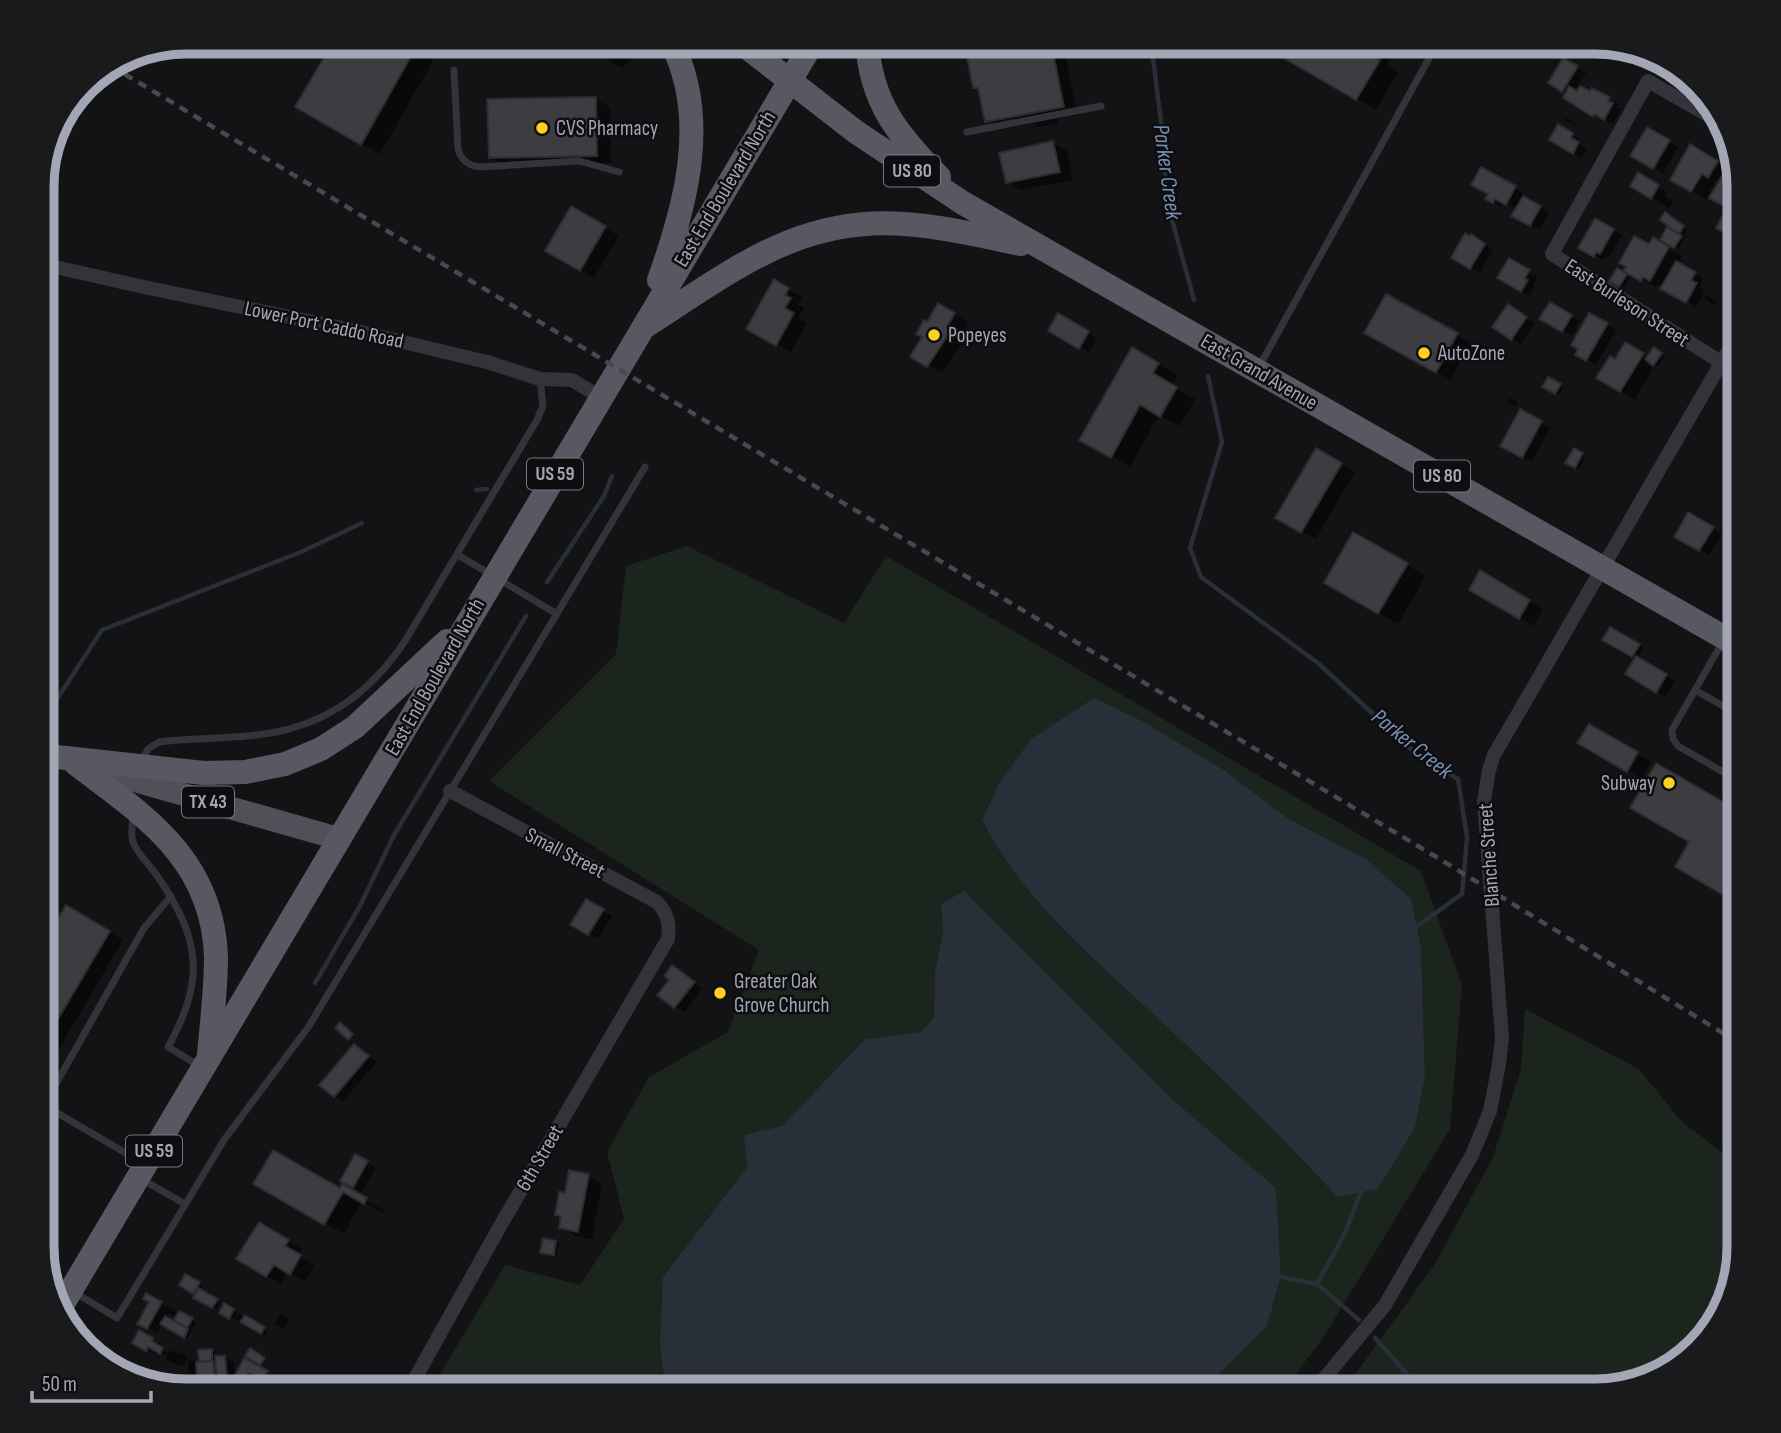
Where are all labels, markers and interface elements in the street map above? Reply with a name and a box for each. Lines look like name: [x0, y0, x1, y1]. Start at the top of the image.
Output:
street label: East End Boulevard North: [669, 107, 781, 271]
place label: CVS Pharmacy: [556, 116, 658, 141]
marker: CVS Pharmacy: [534, 120, 550, 136]
water label: Parker Creek: [1146, 122, 1188, 223]
road number: US 80: [884, 155, 940, 186]
street label: East Burleson Street: [1560, 254, 1694, 352]
street label: Lower Port Caddo Road: [242, 296, 406, 354]
place label: Popeyes: [948, 323, 1007, 348]
marker: Popeyes: [926, 327, 942, 343]
street label: East Grand Avenue: [1196, 329, 1322, 415]
place label: AutoZone: [1437, 341, 1505, 366]
marker: AutoZone: [1416, 345, 1432, 361]
road number: US 59: [527, 458, 583, 489]
road number: US 80: [1414, 461, 1470, 491]
street label: East End Boulevard North: [380, 594, 490, 760]
water label: Parker Creek: [1366, 703, 1459, 786]
place label: Subway: [1601, 771, 1655, 796]
marker: Subway: [1661, 775, 1677, 791]
road number: TX 43: [182, 786, 234, 818]
street label: Blanche Street: [1473, 802, 1505, 908]
street label: Small Street: [521, 822, 609, 884]
place label: Greater Oak Grove Church: [734, 969, 830, 1018]
marker: Greater Oak Grove Church: [712, 985, 728, 1001]
street label: 6th Street: [511, 1120, 569, 1196]
road number: US 59: [126, 1135, 182, 1166]
scale bar: [32, 1360, 150, 1404]
text: 50 m: [42, 1372, 77, 1397]

